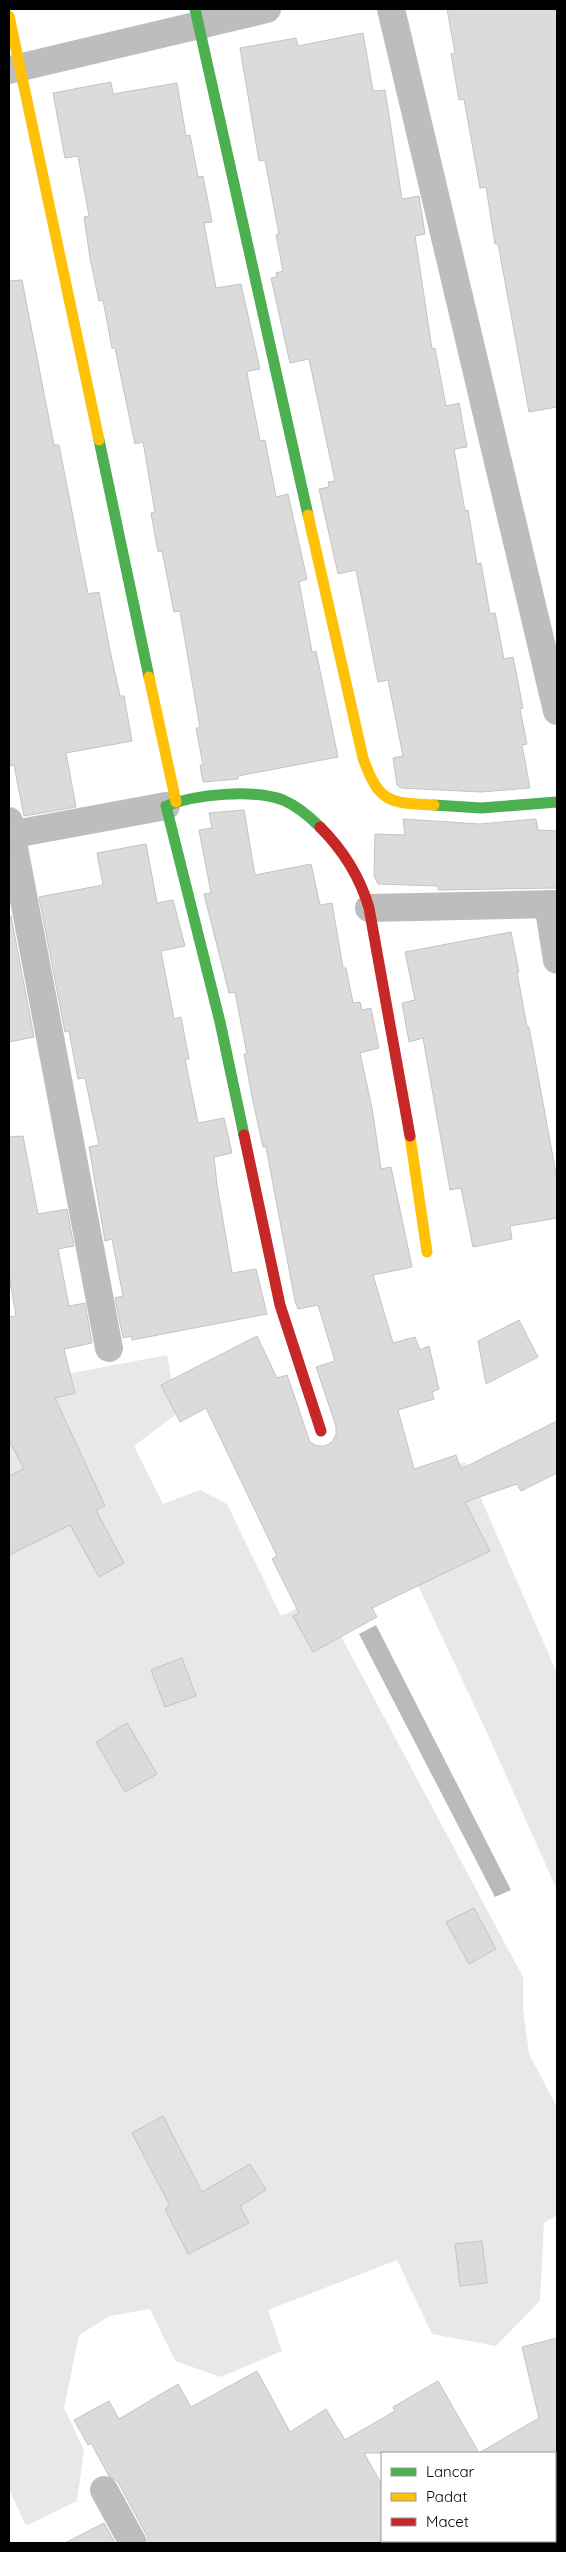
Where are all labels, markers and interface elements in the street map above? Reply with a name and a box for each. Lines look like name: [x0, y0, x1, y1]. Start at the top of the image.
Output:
legend: [381, 2452, 556, 2542]
text: Lancar: [426, 2462, 475, 2481]
text: Padat: [426, 2487, 467, 2506]
text: Macet: [426, 2512, 469, 2531]

